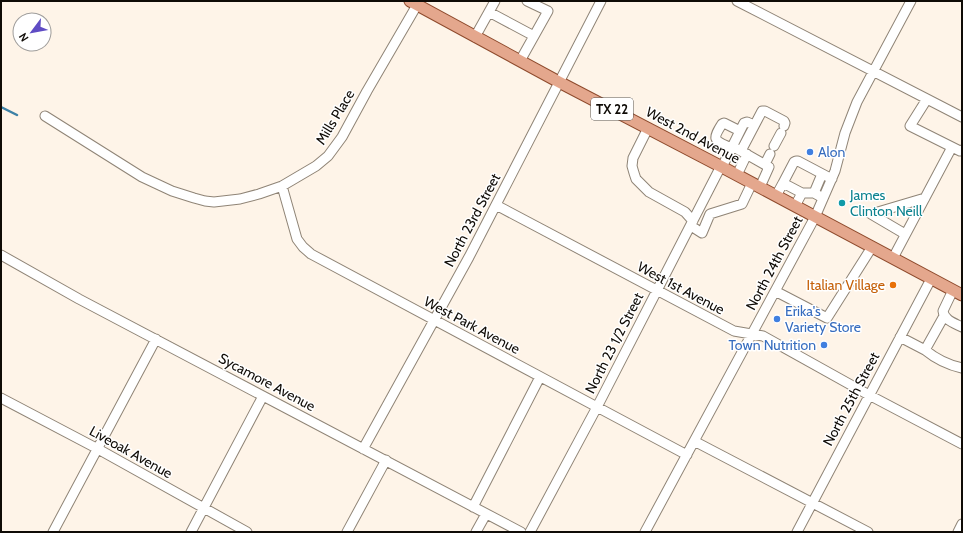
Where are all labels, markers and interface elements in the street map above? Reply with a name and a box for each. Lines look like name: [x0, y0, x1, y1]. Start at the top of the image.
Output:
north arrow: [12, 12, 52, 52]
text: N: [16, 30, 32, 44]
street label: Mills Place: [312, 86, 358, 148]
road number: TX 22: [591, 98, 633, 120]
street label: West 2nd Avenue: [643, 103, 743, 167]
place label: Alon: [818, 143, 845, 161]
marker: Alon: [805, 147, 815, 157]
street label: North 23rd Street: [440, 170, 504, 270]
place label: James Clinton Neill: [849, 186, 923, 220]
marker: James Clinton Neill: [837, 198, 847, 208]
street label: North 24th Street: [742, 213, 807, 313]
street label: West 1st Avenue: [634, 257, 728, 319]
place label: Italian Village: [807, 276, 885, 294]
marker: Italian Village: [888, 280, 898, 290]
street label: North 23 1/2 Street: [581, 289, 647, 396]
street label: West Park Avenue: [421, 292, 523, 358]
place label: Erika's Variety Store: [785, 302, 861, 336]
marker: Erika's Variety Store: [772, 314, 782, 324]
place label: Town Nutrition: [729, 336, 816, 354]
marker: Town Nutrition: [819, 340, 829, 350]
street label: Sycamore Avenue: [216, 349, 318, 415]
street label: North 25th Street: [819, 349, 883, 449]
street label: Liveoak Avenue: [86, 422, 176, 482]

